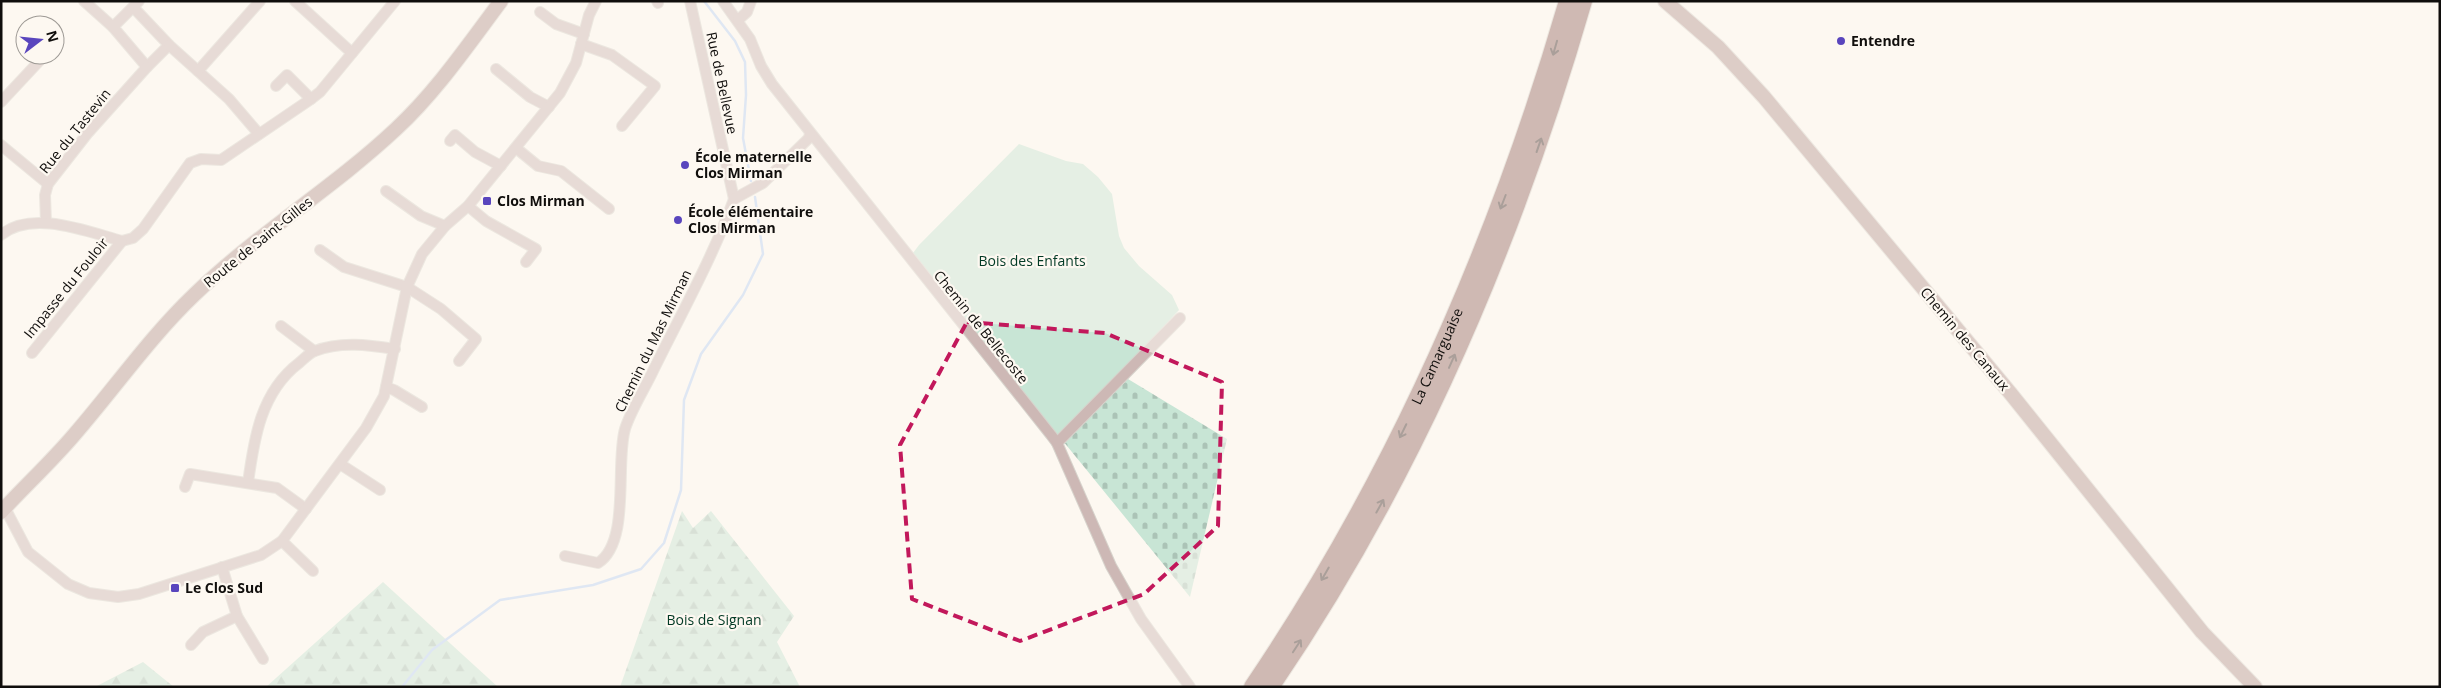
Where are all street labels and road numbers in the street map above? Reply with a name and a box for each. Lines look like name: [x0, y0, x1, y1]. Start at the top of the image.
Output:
street label: Rue de Bellevue: [702, 30, 743, 136]
street label: Rue du Tastevin: [35, 84, 115, 177]
street label: Route de Saint-Gilles: [199, 192, 316, 291]
street label: Impasse du Fouloir: [19, 233, 112, 342]
street label: Chemin du Mas Mirman: [610, 266, 695, 415]
street label: Chemin de Bellecoste: [930, 266, 1033, 387]
street label: Chemin des Canaux: [1916, 283, 2015, 395]
street label: La Camarguaise: [1406, 305, 1467, 407]

